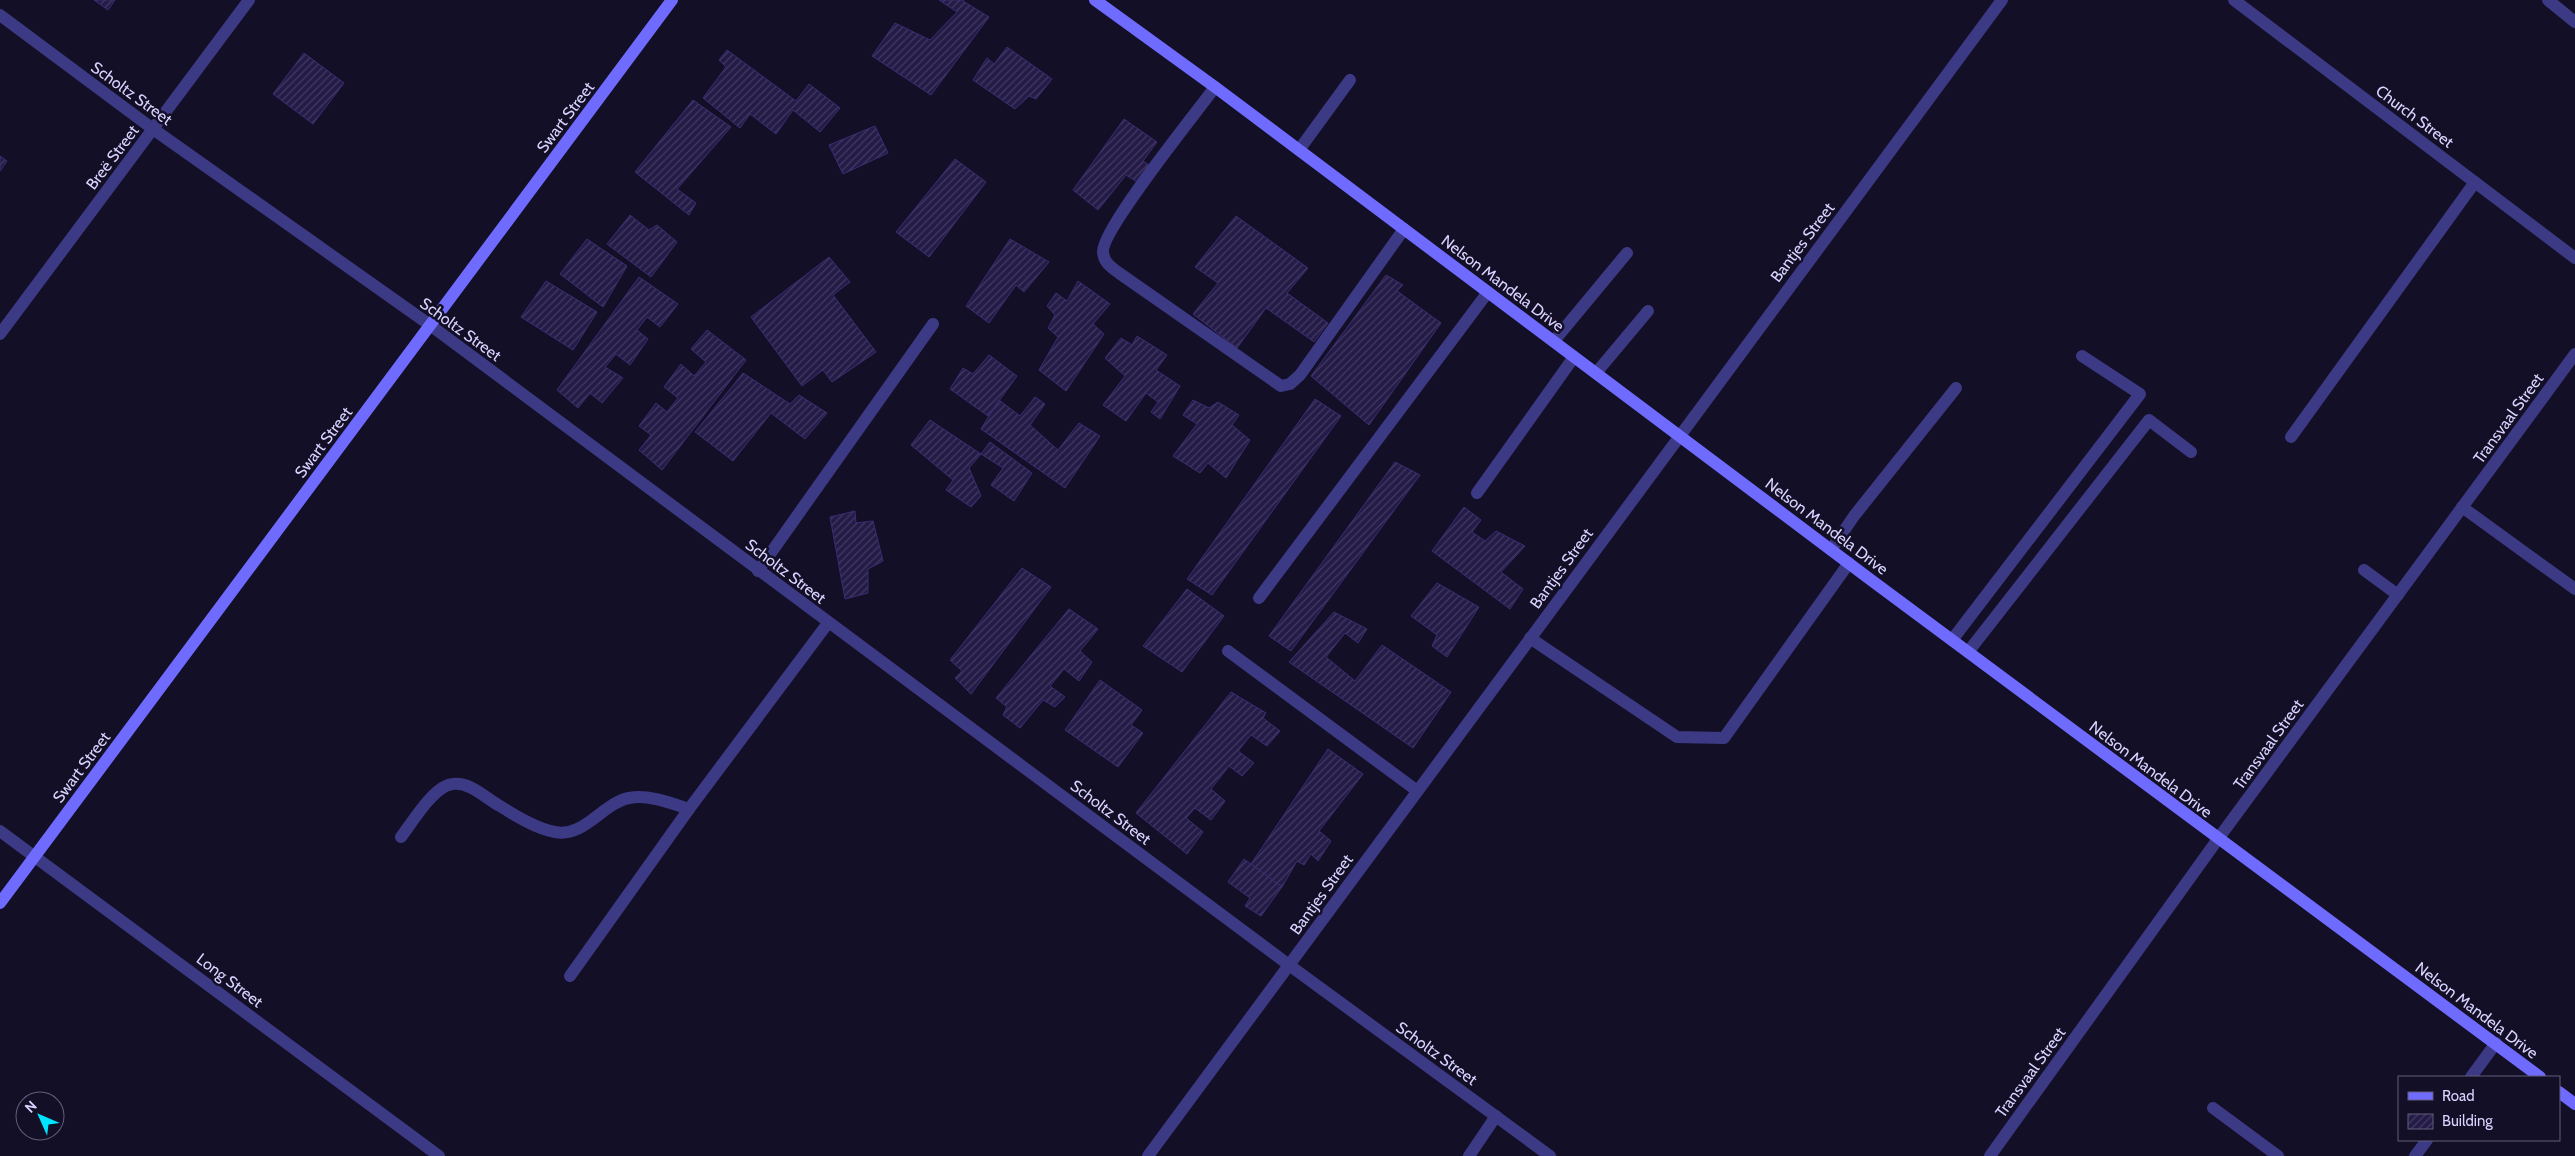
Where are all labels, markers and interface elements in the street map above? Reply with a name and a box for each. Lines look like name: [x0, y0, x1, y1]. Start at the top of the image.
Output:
street label: Scholtz Street: [88, 58, 176, 129]
street label: Swart Street: [533, 78, 598, 156]
street label: Church Street: [2372, 81, 2458, 152]
street label: Breë Street: [82, 121, 143, 193]
street label: Bantjes Street: [1766, 198, 1839, 286]
street label: Nelson Mandela Drive: [1438, 231, 1568, 336]
street label: Scholtz Street: [417, 294, 505, 365]
street label: Transvaal Street: [2469, 369, 2548, 467]
street label: Swart Street: [291, 403, 356, 481]
street label: Nelson Mandela Drive: [1762, 474, 1892, 579]
street label: Bantjes Street: [1526, 524, 1597, 612]
street label: Scholtz Street: [742, 535, 830, 608]
street label: Transvaal Street: [2229, 695, 2308, 793]
street label: Nelson Mandela Drive: [2086, 717, 2216, 822]
street label: Swart Street: [49, 728, 114, 806]
street label: Scholtz Street: [1067, 776, 1155, 849]
street label: Bantjes Street: [1286, 850, 1357, 938]
street label: Long Street: [193, 949, 267, 1012]
street label: Nelson Mandela Drive: [2412, 958, 2542, 1063]
street label: Scholtz Street: [1393, 1018, 1481, 1089]
street label: Transvaal Street: [1991, 1023, 2070, 1121]
legend: [2398, 1076, 2560, 1141]
text: Road: [2442, 1087, 2475, 1105]
north arrow: [15, 1091, 65, 1141]
text: N: [21, 1097, 41, 1117]
text: Building: [2442, 1112, 2493, 1130]

